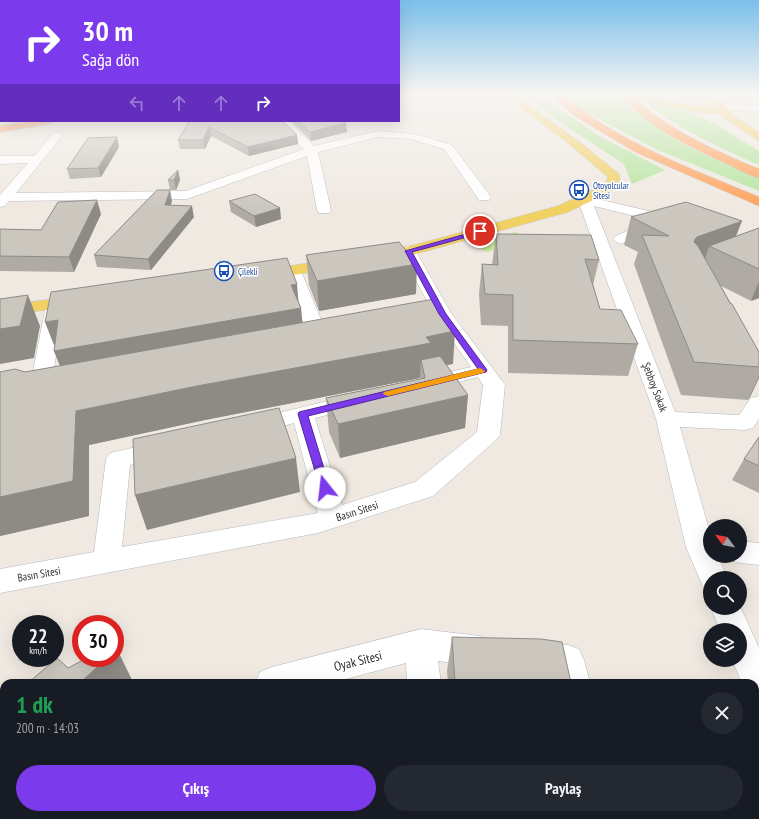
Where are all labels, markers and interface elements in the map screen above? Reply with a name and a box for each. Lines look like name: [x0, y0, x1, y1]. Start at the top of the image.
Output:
text: 30 m: [82, 12, 133, 49]
icon: right: [16, 16, 68, 68]
text: Sağa dön: [82, 48, 139, 71]
icon: left: [126, 92, 148, 114]
icon: ahead: [168, 92, 190, 114]
icon: ahead: [210, 92, 232, 114]
icon: right: [252, 92, 274, 114]
bus stop icon: Otoyolcular Sitesi: [568, 179, 590, 201]
place label: Otoyolcular Sitesi: [593, 180, 629, 201]
pin: [463, 214, 497, 248]
icon: arrive: [469, 220, 491, 242]
bus stop icon: Çilekli: [213, 260, 235, 282]
place label: Çilekli: [238, 266, 257, 277]
street label: Şebboy Sokak: [639, 360, 671, 414]
position arrow: [304, 467, 346, 509]
street label: Basın Sitesi: [334, 498, 380, 524]
north arrow: [703, 519, 747, 563]
map controls: [703, 519, 747, 667]
street label: Basın Sitesi: [16, 563, 62, 585]
button: search: [703, 571, 747, 615]
speed limit sign: 30: [72, 615, 124, 667]
text: 22: [28, 623, 48, 649]
button: layers: [703, 623, 747, 667]
text: km/h: [29, 644, 47, 657]
street label: Oyak Sitesi: [332, 647, 384, 675]
text: 1 dk: [16, 689, 53, 720]
button: close: [701, 692, 743, 734]
text: 200 m · 14:03: [16, 720, 79, 737]
button: Çıkış: [16, 765, 376, 811]
button: Paylaş: [384, 765, 743, 811]

